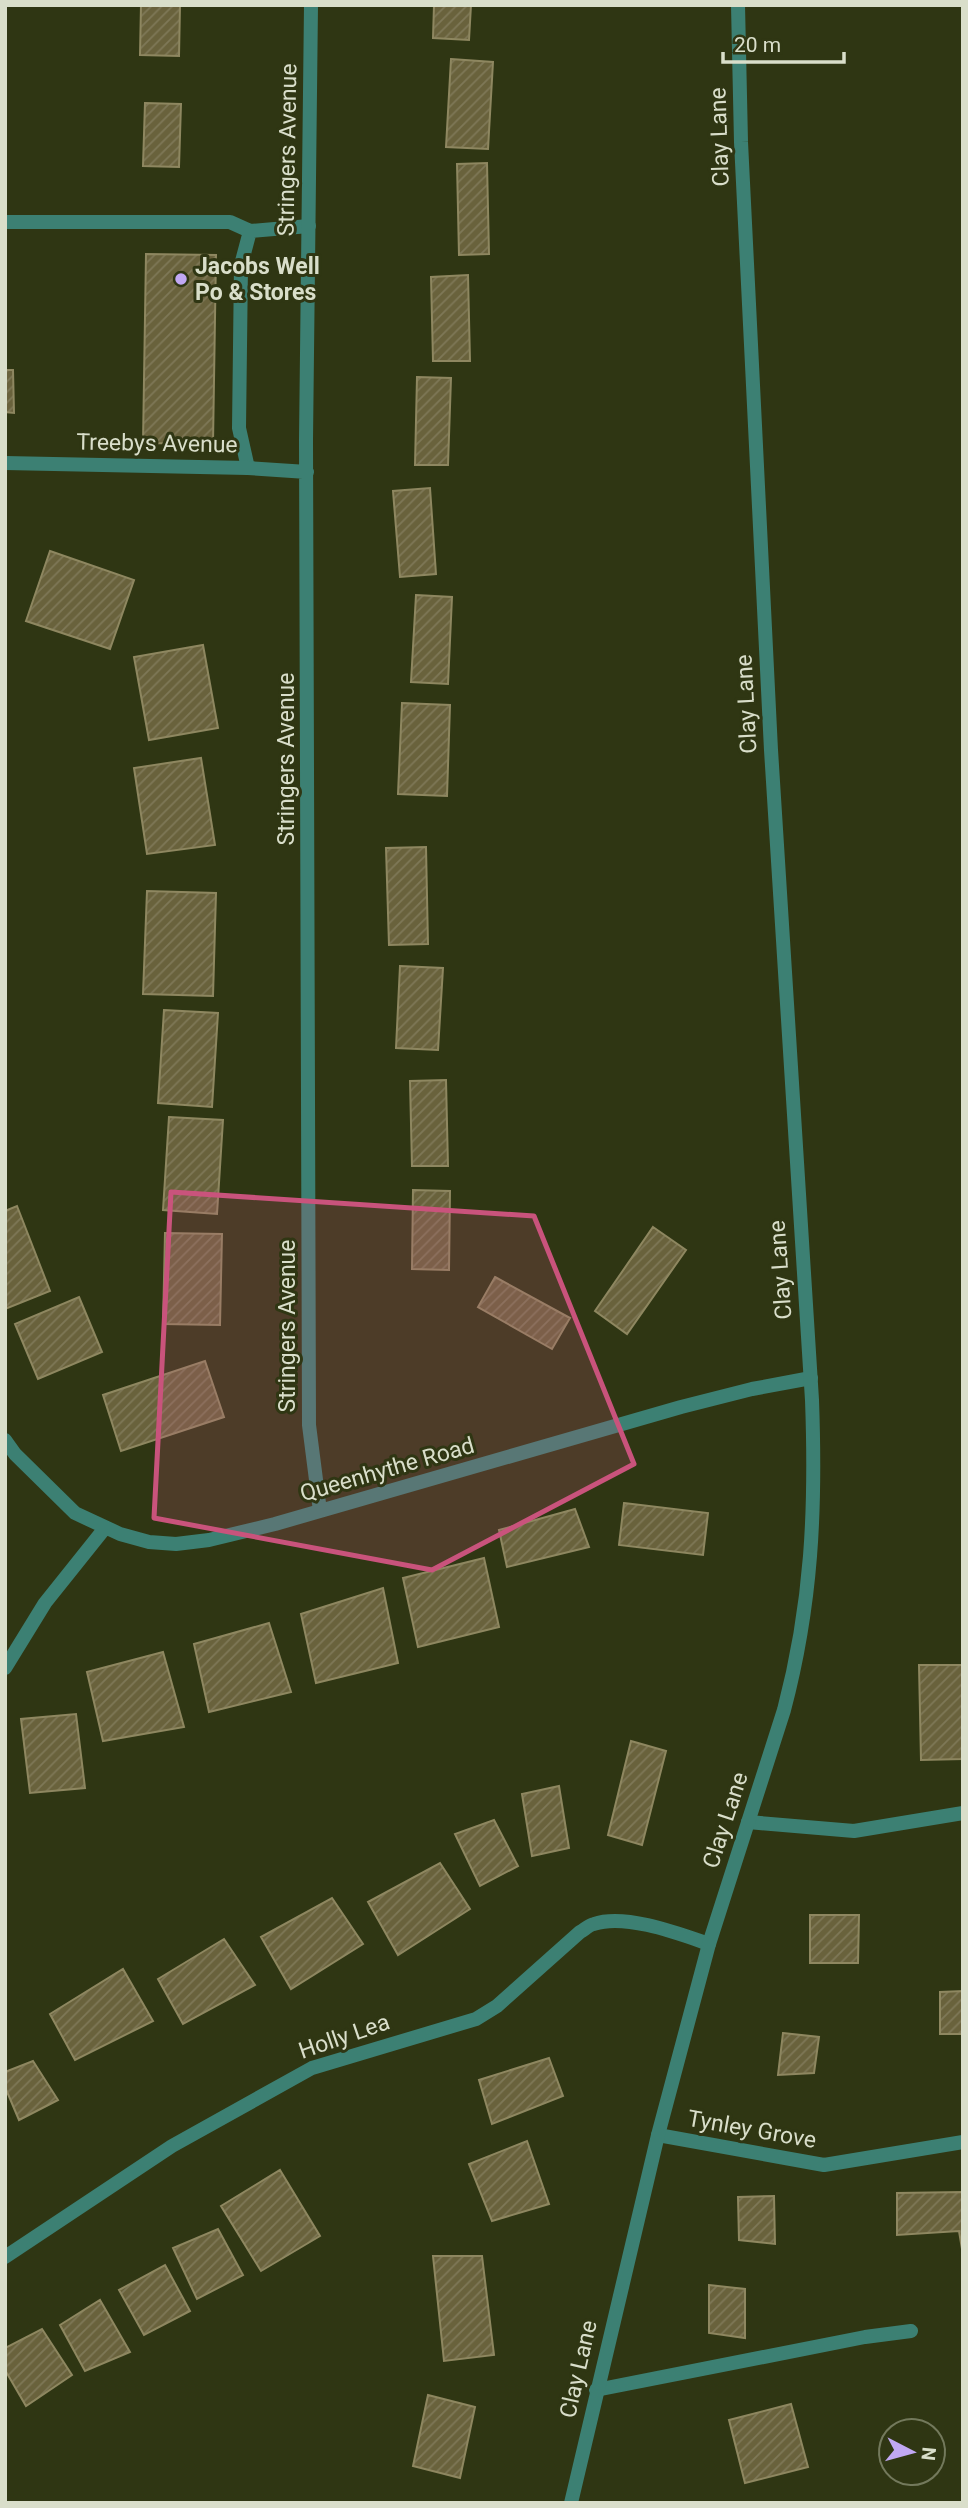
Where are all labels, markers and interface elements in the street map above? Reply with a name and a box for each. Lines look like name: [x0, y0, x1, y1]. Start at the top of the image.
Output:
scale bar: [723, 21, 844, 65]
text: 20 m: [734, 33, 781, 57]
street label: Stringers Avenue: [272, 63, 303, 237]
street label: Clay Lane: [704, 87, 735, 187]
place label: Jacobs Well Po & Stores: [195, 253, 320, 306]
marker: Jacobs Well Po & Stores: [173, 271, 189, 287]
street label: Treebys Avenue: [76, 429, 238, 458]
street label: Clay Lane: [730, 654, 763, 754]
street label: Stringers Avenue: [273, 673, 300, 845]
street label: Clay Lane: [764, 1219, 797, 1320]
street label: Stringers Avenue: [274, 1240, 301, 1412]
street label: Queenhythe Road: [297, 1432, 477, 1507]
street label: Clay Lane: [697, 1769, 754, 1872]
street label: Holly Lea: [295, 2008, 393, 2065]
street label: Tynley Grove: [686, 2105, 818, 2154]
street label: Clay Lane: [554, 2318, 603, 2421]
north arrow: [877, 2417, 947, 2487]
text: N: [916, 2446, 941, 2462]

